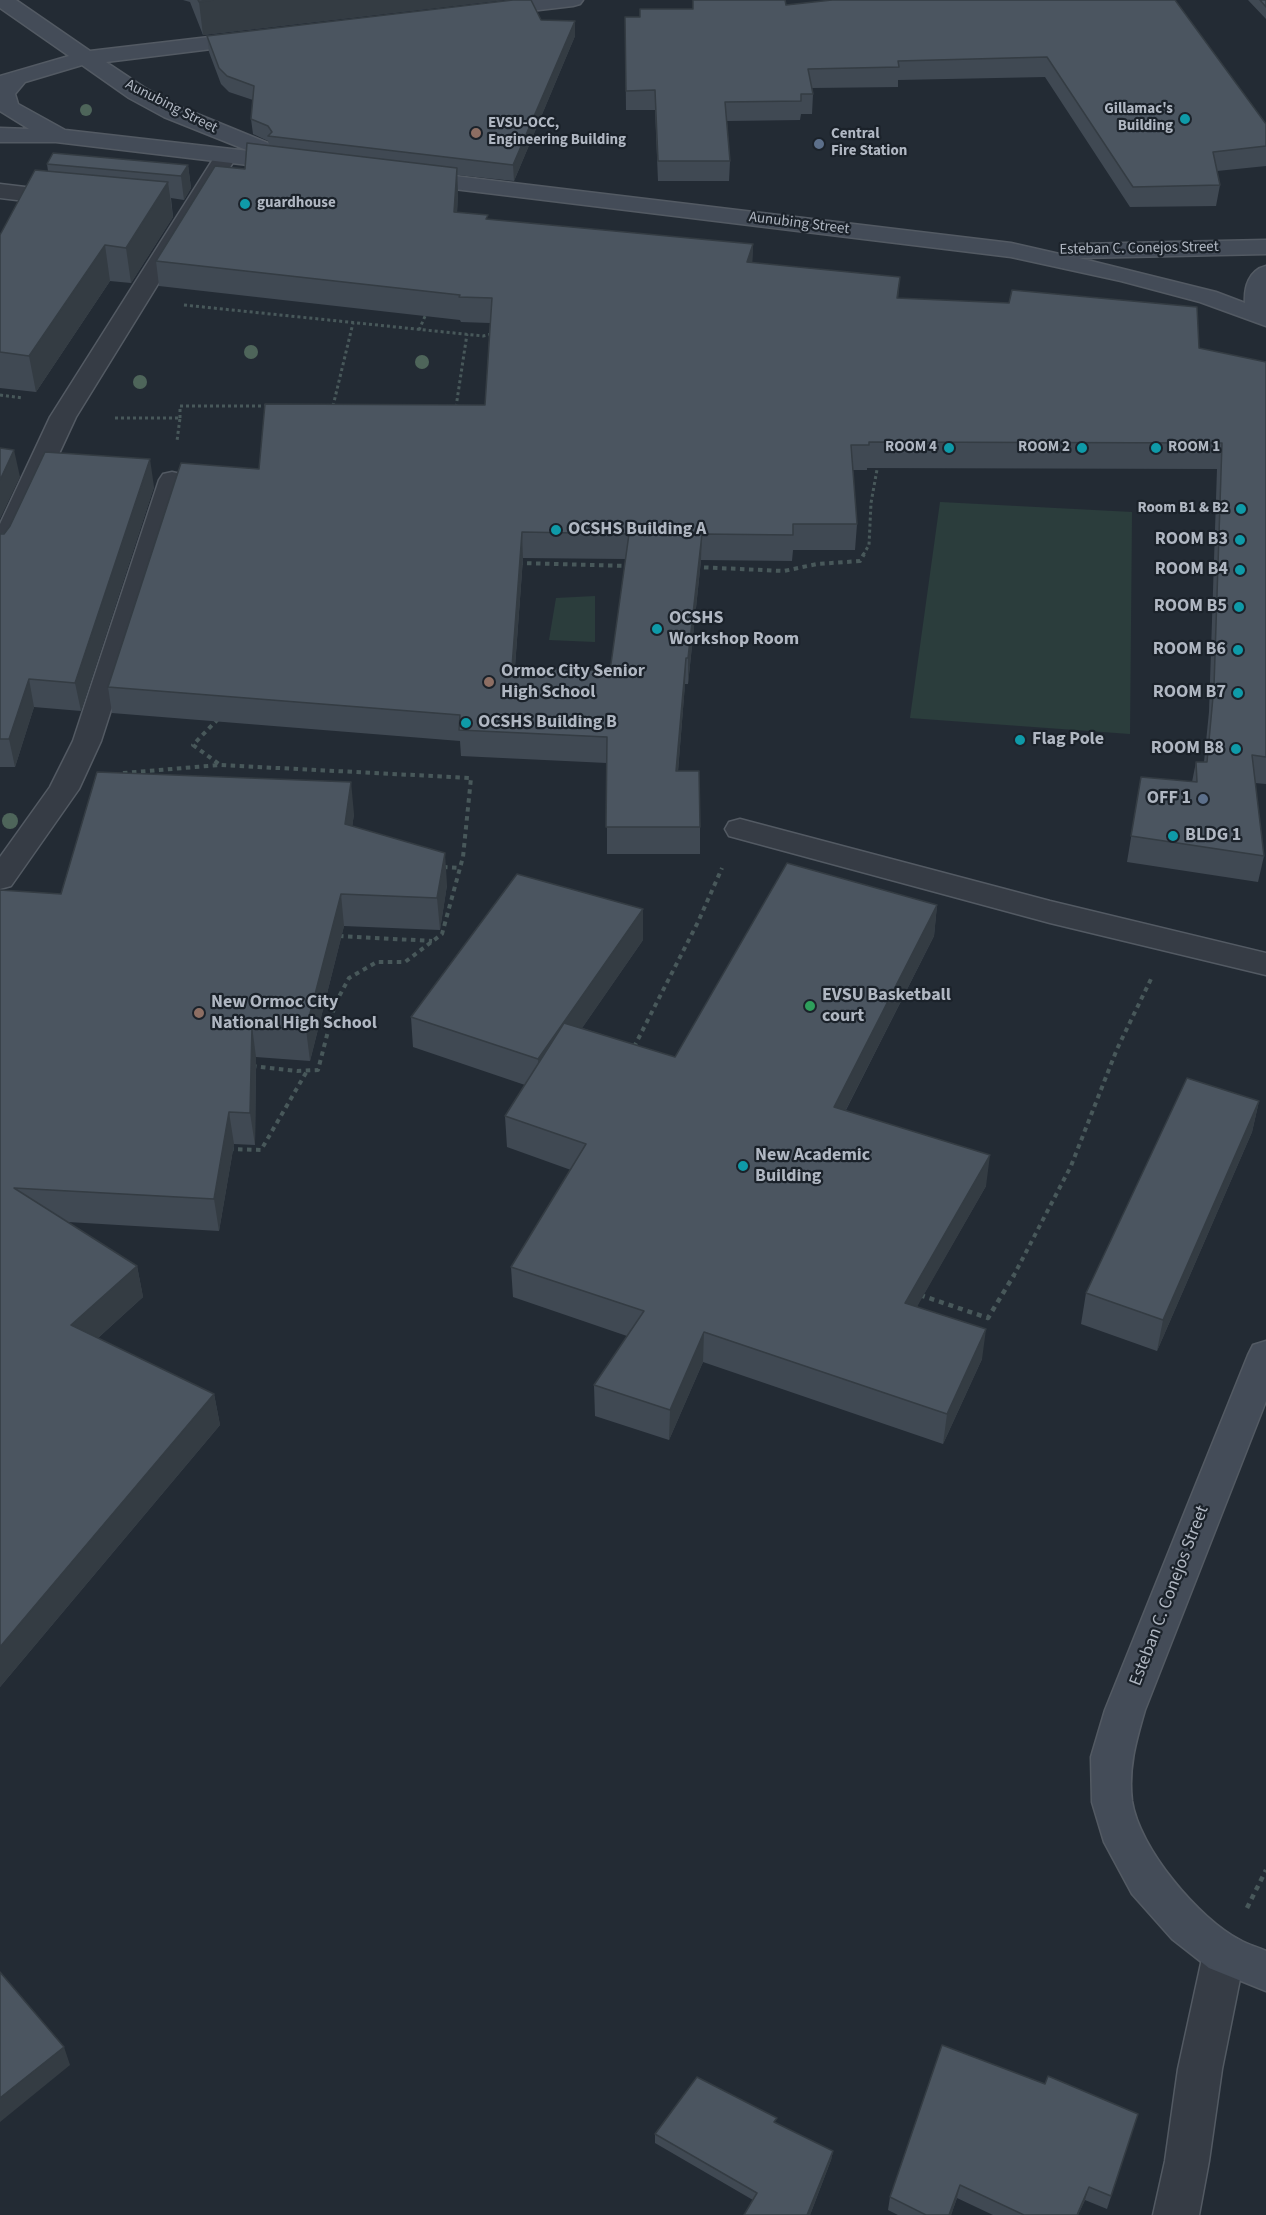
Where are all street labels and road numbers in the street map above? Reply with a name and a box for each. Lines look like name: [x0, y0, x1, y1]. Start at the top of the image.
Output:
street label: Aunubing Street: [122, 76, 220, 138]
street label: Aunubing Street: [748, 209, 850, 239]
street label: Esteban C. Conejos Street: [1059, 239, 1219, 259]
street label: Esteban C. Conejos Street: [1126, 1503, 1214, 1689]

